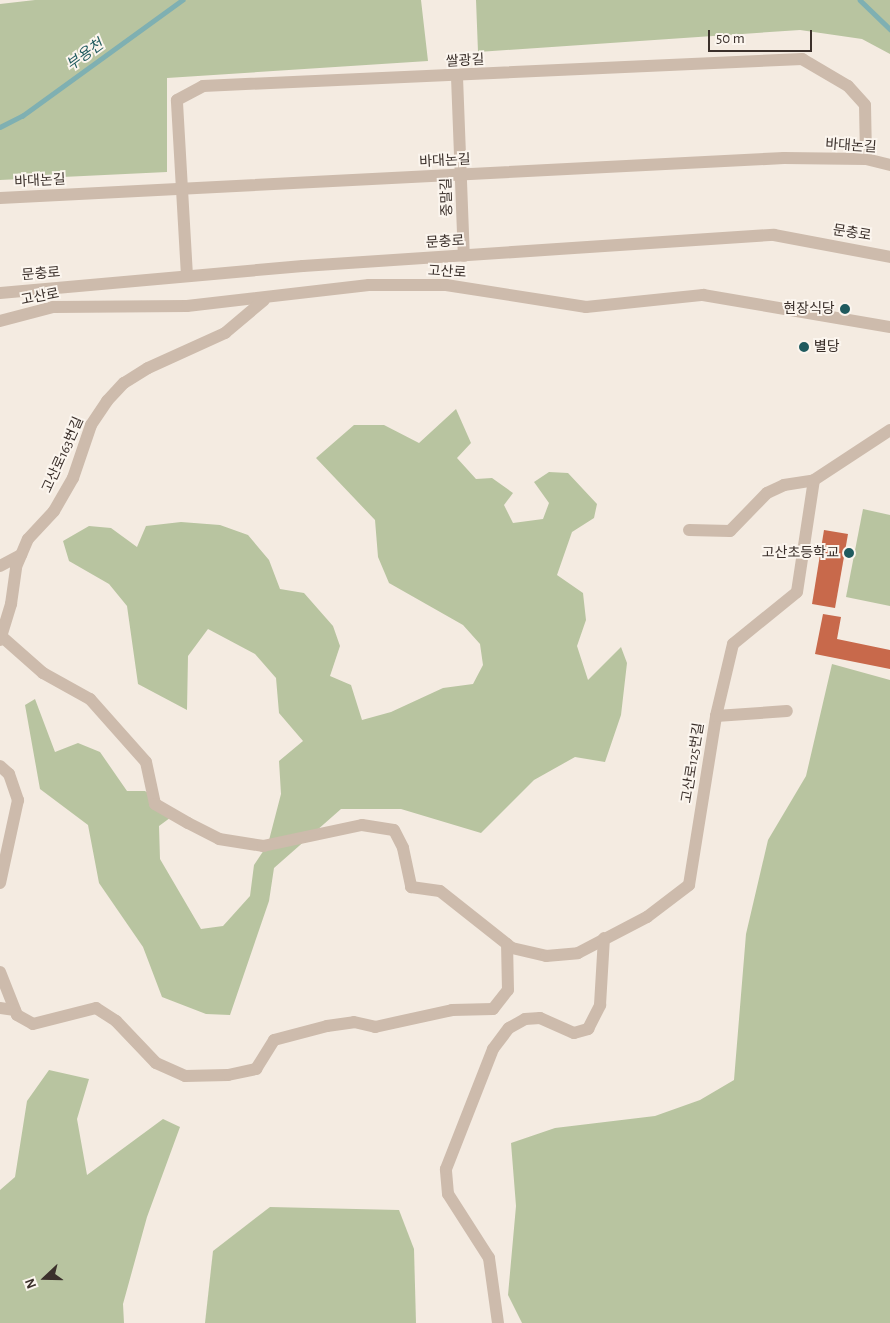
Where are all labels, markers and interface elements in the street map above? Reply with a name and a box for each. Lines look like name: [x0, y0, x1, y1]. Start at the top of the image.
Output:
scale bar: [710, 20, 814, 52]
text: 50 m: [716, 31, 745, 46]
water label: 부용천: [63, 36, 107, 74]
street label: 쌀광길: [445, 52, 485, 70]
street label: 바대논길: [825, 136, 877, 156]
street label: 바대논길: [419, 151, 471, 171]
street label: 바대논길: [14, 171, 66, 191]
street label: 중말길: [438, 177, 456, 217]
street label: 문충로: [832, 222, 872, 244]
street label: 문충로: [425, 233, 465, 251]
street label: 고산로: [427, 263, 467, 281]
street label: 문충로: [21, 264, 61, 284]
street label: 고산로: [19, 285, 61, 309]
place label: 현장식당: [783, 301, 835, 317]
marker: 현장식당: [839, 303, 851, 315]
place label: 별당: [814, 339, 840, 355]
marker: 별당: [798, 341, 810, 353]
street label: 고산로163번길: [39, 414, 87, 496]
place label: 고산초등학교: [762, 545, 839, 561]
marker: 고산초등학교: [843, 547, 855, 559]
street label: 고산로125번길: [678, 721, 708, 805]
north arrow: [20, 1253, 70, 1303]
text: N: [23, 1276, 39, 1290]

